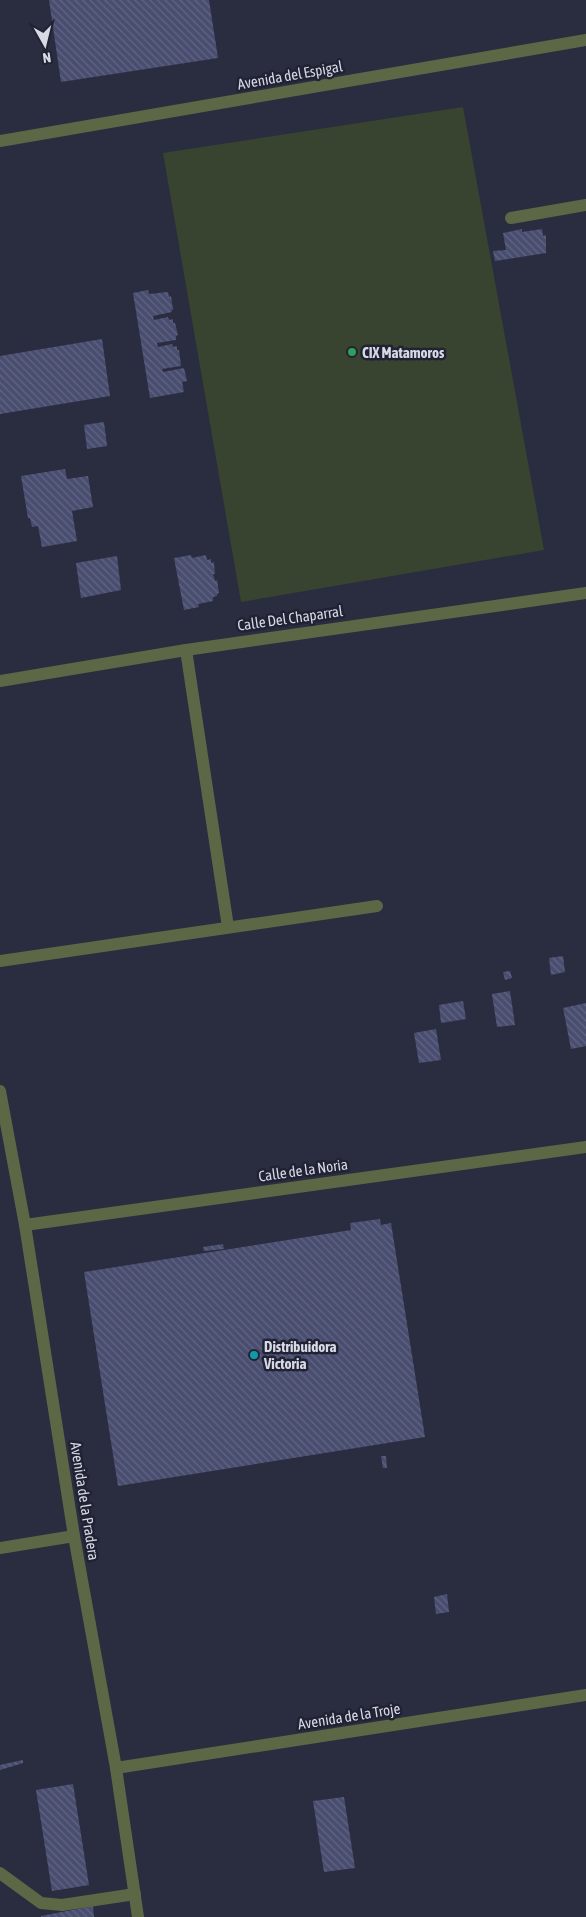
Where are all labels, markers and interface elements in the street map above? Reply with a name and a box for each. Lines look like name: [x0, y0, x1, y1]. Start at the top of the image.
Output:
north arrow: [20, 20, 70, 70]
text: N: [42, 49, 52, 66]
street label: Avenida del Espigal: [236, 57, 344, 93]
place label: CIX Matamoros: [362, 344, 445, 361]
marker: CIX Matamoros: [346, 346, 358, 358]
street label: Calle Del Chaparral: [236, 602, 344, 634]
street label: Calle de la Noria: [257, 1155, 349, 1185]
place label: Distribuidora Victoria: [263, 1338, 336, 1372]
marker: Distribuidora Victoria: [248, 1349, 260, 1361]
street label: Avenida de la Pradera: [67, 1441, 103, 1561]
street label: Avenida de la Troje: [297, 1699, 402, 1732]

